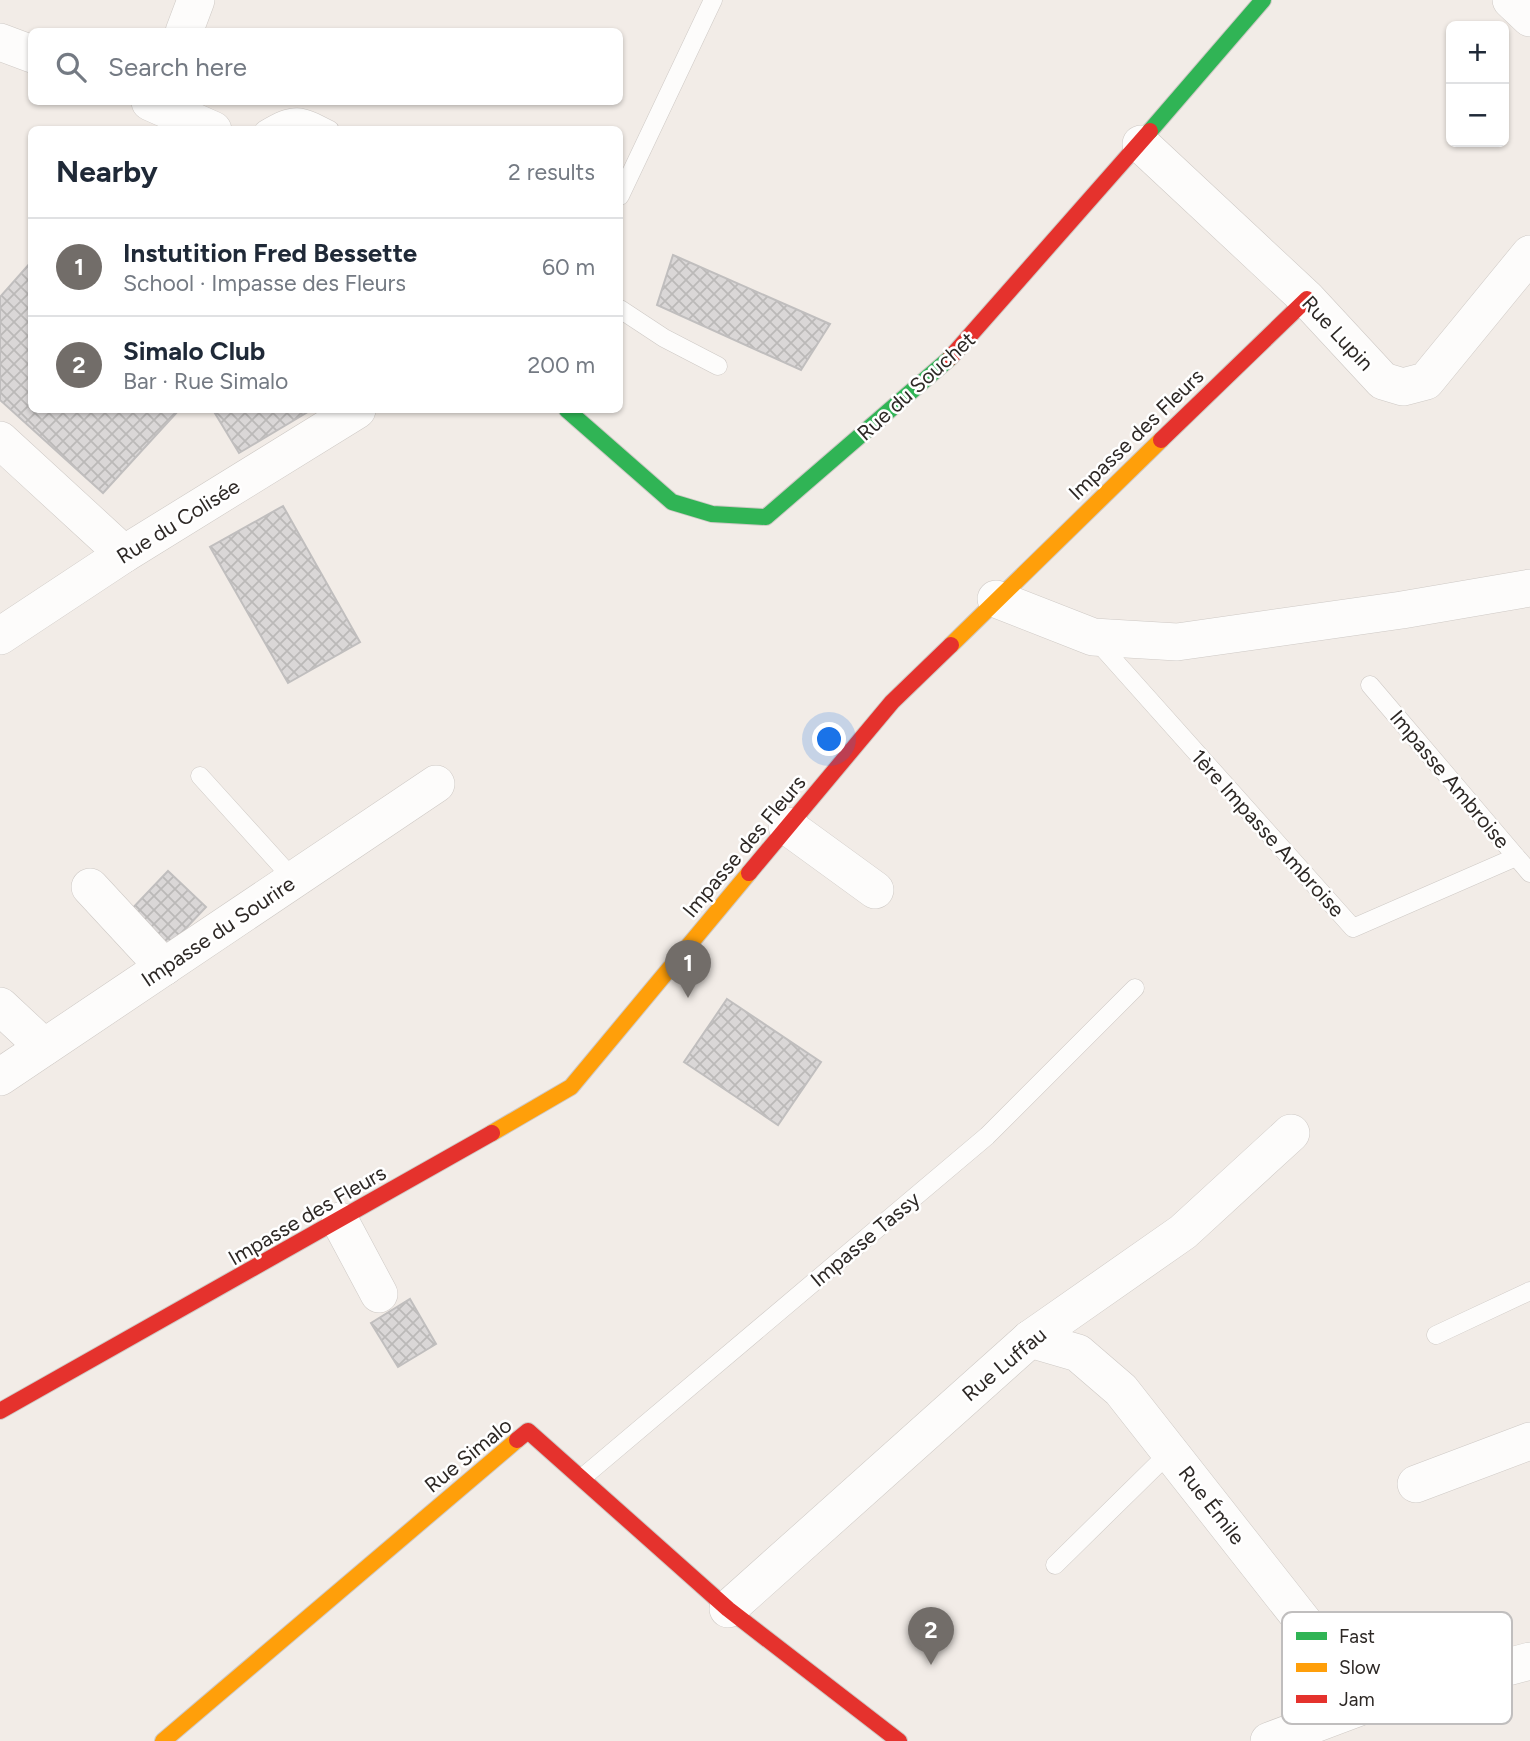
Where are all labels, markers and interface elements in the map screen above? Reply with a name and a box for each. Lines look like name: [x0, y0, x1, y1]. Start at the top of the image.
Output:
map controls: [1446, 21, 1509, 147]
button: +: [1446, 21, 1509, 84]
search box: [28, 28, 623, 105]
icon: search: [52, 48, 90, 86]
text: Search here: [108, 51, 247, 83]
button: −: [1446, 84, 1509, 147]
text: Nearby: [56, 153, 158, 190]
text: 2 results: [508, 158, 595, 186]
text: Instutition Fred Bessette: [123, 237, 417, 269]
text: 1: [74, 253, 84, 281]
text: 60 m: [542, 253, 595, 281]
text: School · Impasse des Fleurs: [123, 269, 406, 297]
street label: Rue Lupin: [1297, 290, 1379, 376]
street label: Rue du Souchet: [852, 326, 980, 445]
text: Simalo Club: [123, 335, 265, 367]
text: 2: [72, 351, 86, 379]
text: 200 m: [527, 351, 595, 379]
street label: Impasse des Fleurs: [1063, 363, 1209, 505]
text: Bar · Rue Simalo: [123, 367, 288, 395]
street label: Rue du Colisée: [112, 473, 244, 569]
street label: Impasse Ambroise: [1385, 705, 1515, 853]
your location: [812, 722, 846, 756]
street label: 1ère Impasse Ambroise: [1186, 744, 1350, 922]
street label: Impasse des Fleurs: [677, 770, 811, 922]
street label: Impasse du Sourire: [137, 870, 299, 992]
pin: 1: [665, 940, 711, 998]
street label: Impasse des Fleurs: [224, 1160, 390, 1270]
street label: Impasse Tassy: [805, 1186, 925, 1292]
street label: Rue Luffau: [957, 1322, 1051, 1406]
street label: Rue Simalo: [419, 1412, 517, 1498]
street label: Rue Émile: [1174, 1461, 1250, 1549]
pin: 2: [908, 1607, 954, 1665]
legend: [1282, 1612, 1512, 1724]
text: Fast: [1339, 1625, 1375, 1648]
text: Slow: [1339, 1656, 1381, 1679]
text: Jam: [1339, 1688, 1375, 1711]

